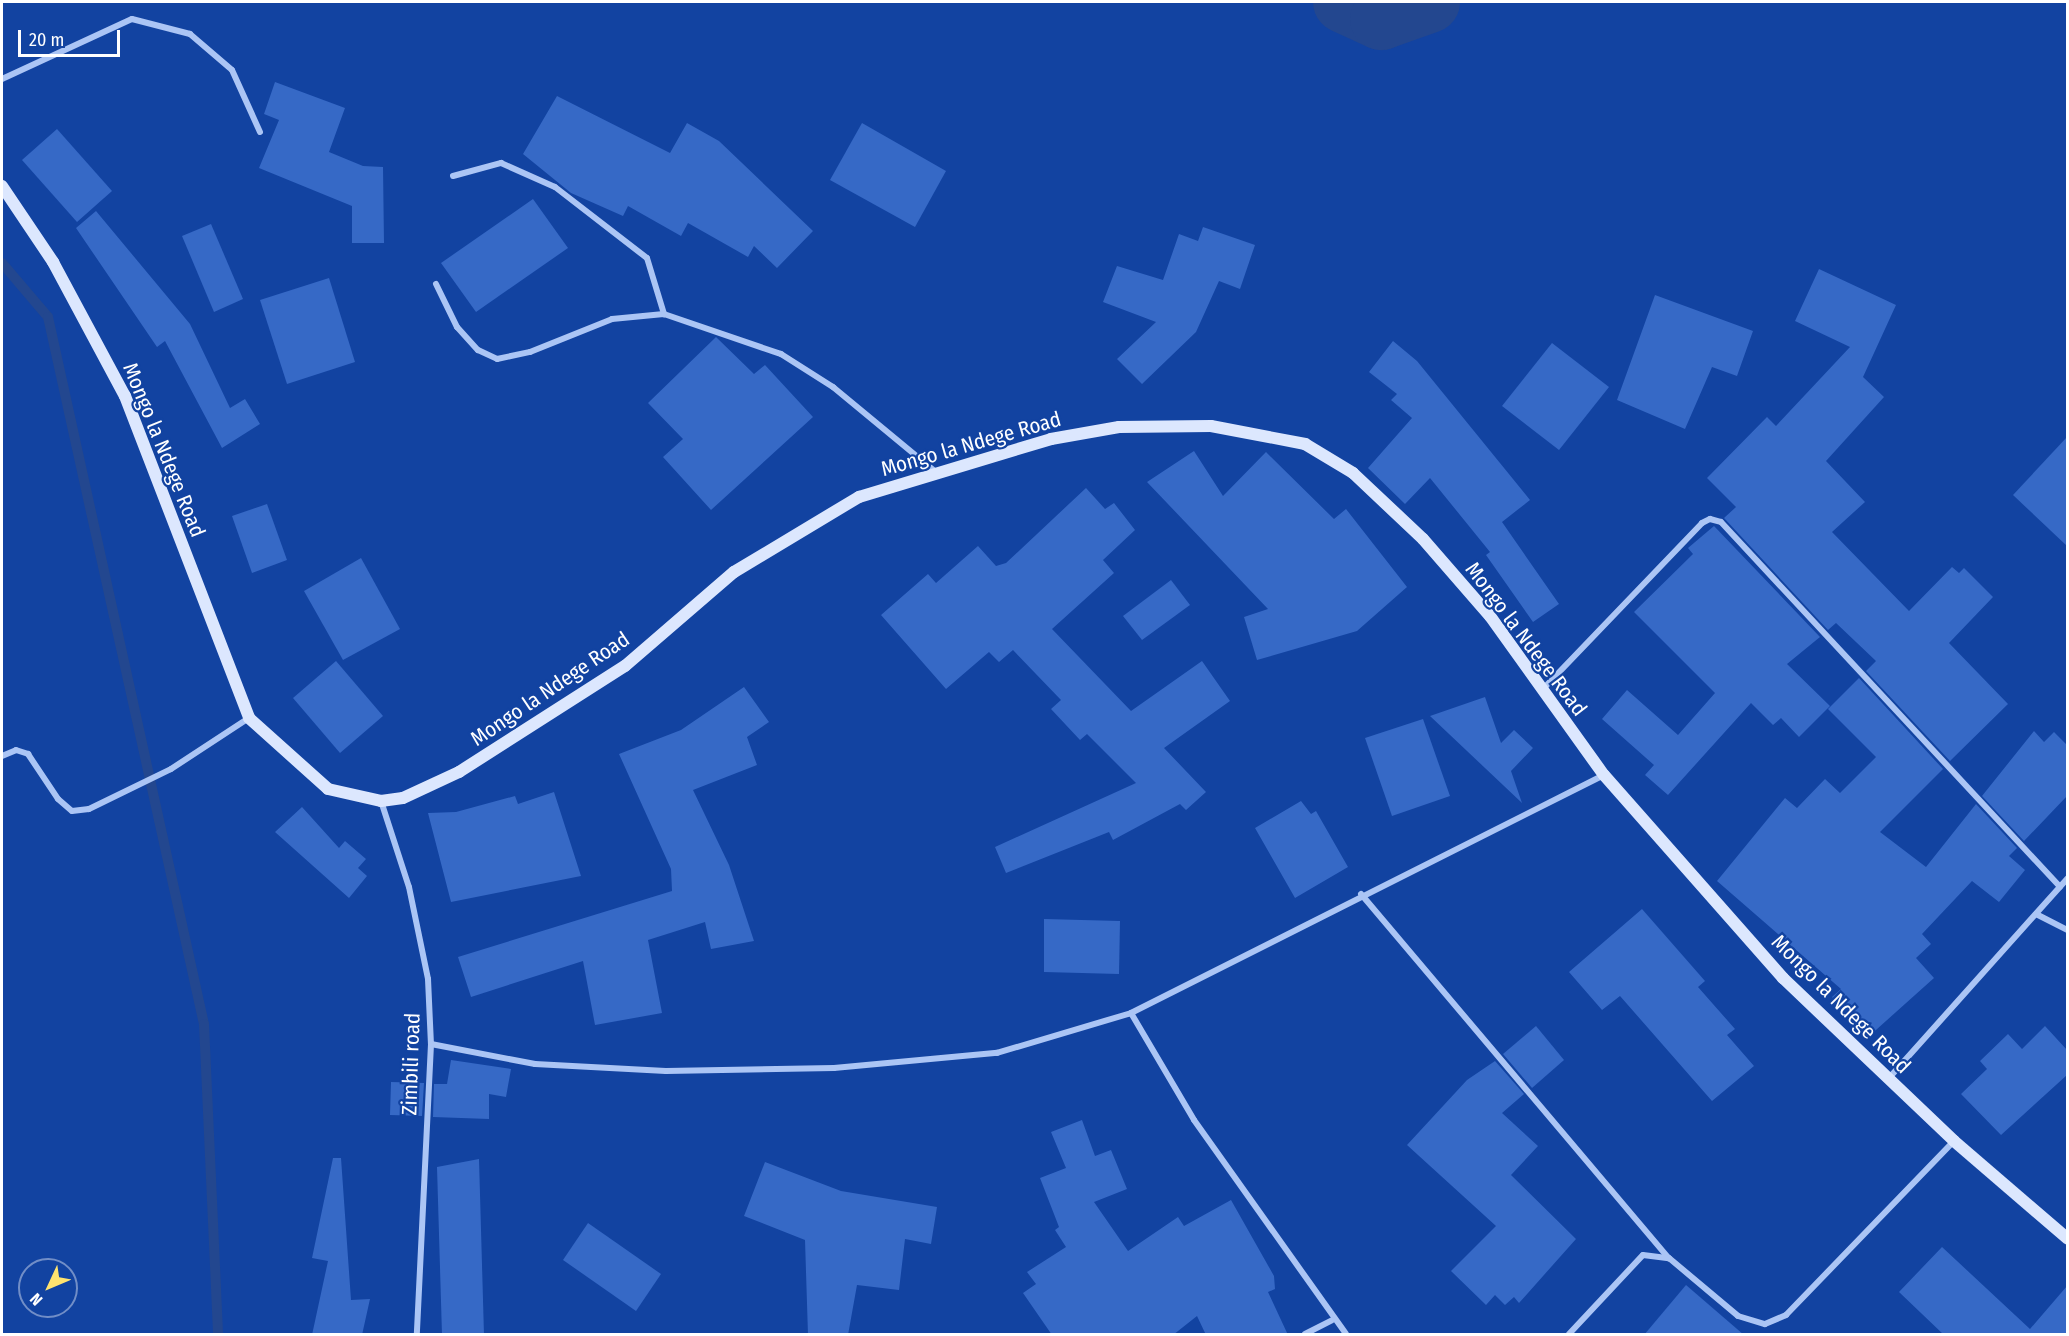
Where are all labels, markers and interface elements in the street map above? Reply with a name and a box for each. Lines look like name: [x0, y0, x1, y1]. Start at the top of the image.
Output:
scale bar: [21, 18, 123, 56]
text: 20 m: [29, 29, 64, 51]
street label: Mongo la Ndege Road: [117, 359, 211, 541]
street label: Mongo la Ndege Road: [878, 406, 1064, 482]
street label: Mongo la Ndege Road: [1460, 557, 1592, 721]
street label: Mongo la Ndege Road: [466, 627, 634, 751]
street label: Mongo la Ndege Road: [1766, 929, 1916, 1079]
street label: Zimbili road: [397, 1012, 425, 1116]
north arrow: [18, 1258, 78, 1318]
text: N: [26, 1289, 46, 1310]

